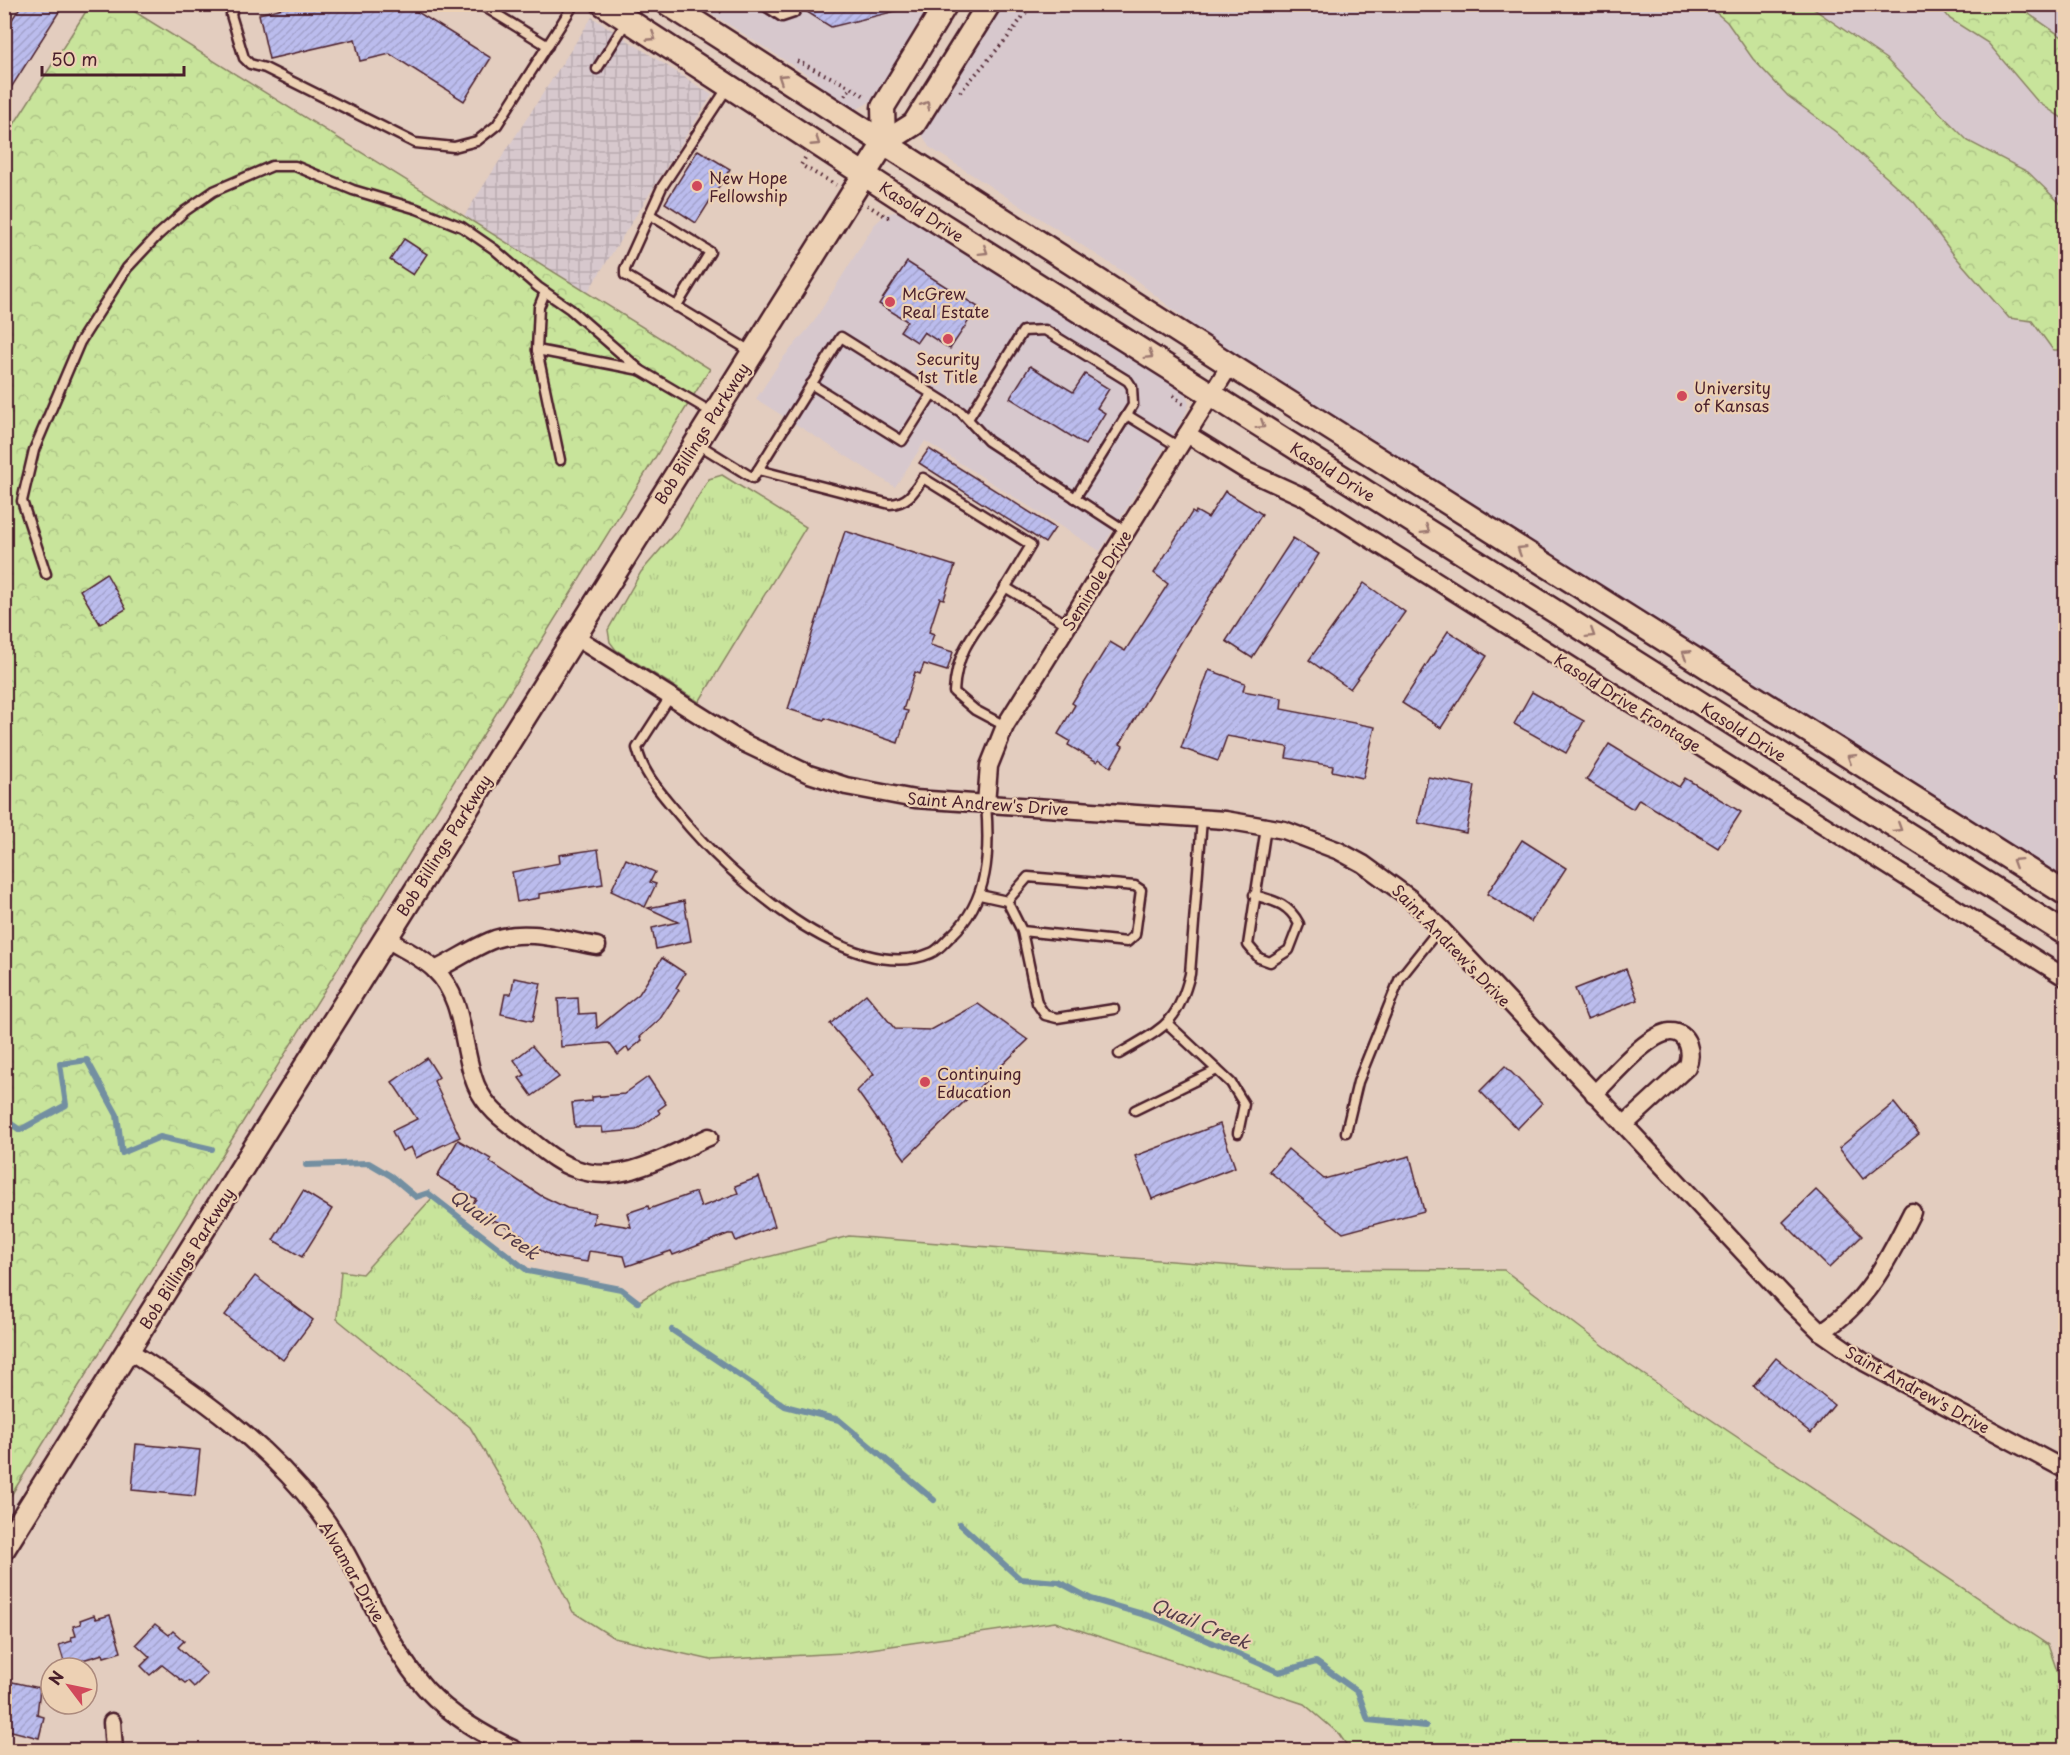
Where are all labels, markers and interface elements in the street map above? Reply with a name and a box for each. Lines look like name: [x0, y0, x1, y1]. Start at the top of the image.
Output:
one-way arrow: [645, 29, 656, 40]
scale bar: [42, 39, 184, 77]
text: 50 m: [51, 45, 98, 72]
one-way arrow: [777, 74, 788, 85]
one-way arrow: [919, 101, 931, 111]
one-way arrow: [810, 134, 820, 146]
place label: New Hope Fellowship: [709, 165, 788, 207]
street label: Kasold Drive: [875, 175, 969, 247]
marker: New Hope Fellowship: [690, 179, 704, 193]
one-way arrow: [978, 243, 988, 255]
place label: McGrew Real Estate: [902, 281, 989, 323]
marker: McGrew Real Estate: [883, 295, 897, 309]
marker: Security 1st Title: [941, 332, 955, 346]
place label: Security 1st Title: [916, 346, 980, 388]
one-way arrow: [1143, 347, 1153, 359]
street label: Bob Billings Parkway: [648, 358, 754, 508]
place label: University of Kansas: [1694, 375, 1771, 417]
marker: University of Kansas: [1675, 389, 1689, 403]
one-way arrow: [1255, 418, 1266, 429]
street label: Kasold Drive: [1286, 435, 1380, 507]
one-way arrow: [1420, 522, 1430, 534]
street label: Seminole Drive: [1055, 525, 1137, 635]
one-way arrow: [1517, 546, 1528, 557]
one-way arrow: [1584, 627, 1595, 638]
street label: Kasold Drive Frontage: [1550, 647, 1706, 757]
one-way arrow: [1682, 650, 1692, 662]
street label: Kasold Drive: [1697, 695, 1791, 767]
one-way arrow: [1847, 754, 1857, 766]
street label: Bob Billings Parkway: [390, 770, 496, 920]
street label: Saint Andrew's Drive: [906, 785, 1070, 821]
one-way arrow: [1891, 821, 1902, 832]
one-way arrow: [2012, 858, 2022, 870]
street label: Saint Andrew's Drive: [1387, 878, 1517, 1012]
place label: Continuing Education: [937, 1061, 1021, 1103]
marker: Continuing Education: [918, 1075, 932, 1089]
water label: Quail Creek: [445, 1182, 546, 1266]
street label: Bob Billings Parkway: [133, 1183, 239, 1333]
street label: Saint Andrew's Drive: [1841, 1339, 1995, 1439]
street label: Alvamar Drive: [314, 1516, 392, 1626]
water label: Quail Creek: [1147, 1591, 1255, 1655]
north arrow: [39, 1656, 99, 1716]
text: N: [42, 1666, 69, 1689]

